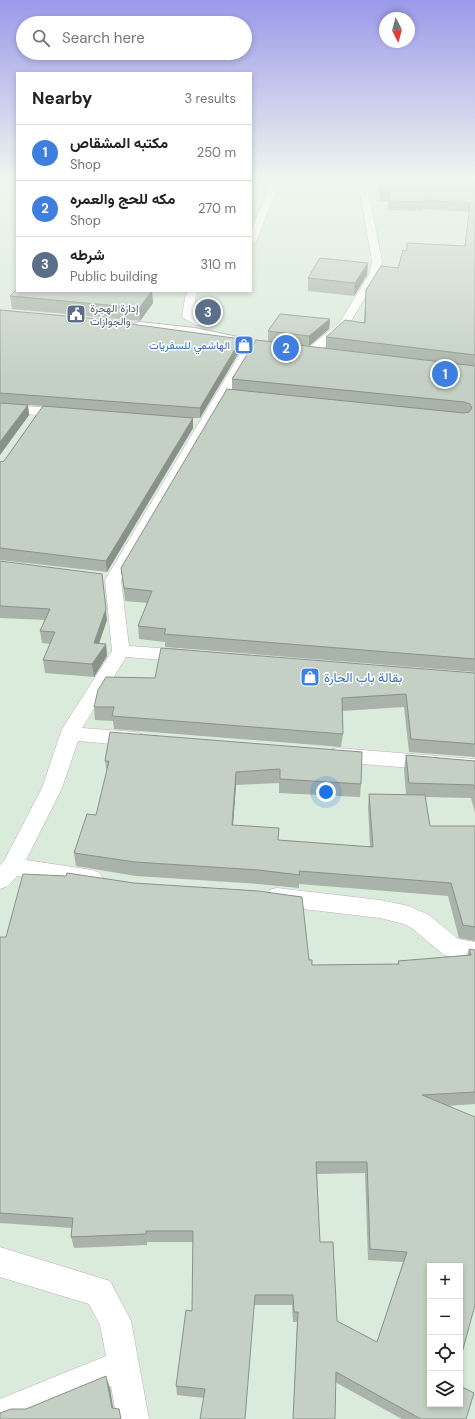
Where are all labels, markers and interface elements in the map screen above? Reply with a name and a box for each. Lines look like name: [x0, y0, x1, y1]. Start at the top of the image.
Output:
north arrow: [379, 12, 415, 48]
search box: [16, 16, 252, 60]
icon: search: [30, 27, 52, 49]
text: Search here: [62, 28, 145, 48]
text: Nearby: [32, 87, 92, 109]
text: 3 results: [184, 90, 236, 107]
text: مكتبه المشقاص: [70, 133, 168, 153]
text: 1: [43, 144, 47, 161]
text: 250 m: [197, 144, 236, 161]
text: Shop: [70, 156, 101, 173]
text: مكه للحج والعمره: [70, 189, 175, 209]
text: 2: [41, 200, 49, 217]
text: 270 m: [198, 200, 236, 217]
text: Shop: [70, 212, 101, 229]
text: شرطه: [70, 245, 105, 265]
text: 3: [41, 256, 49, 273]
text: 310 m: [201, 256, 236, 273]
text: Public building: [70, 268, 158, 285]
pin: 3: [195, 297, 221, 327]
place label: إدارة الهجرة والجوازات: [90, 301, 139, 328]
public building icon: إدارة الهجرة والجوازات: [65, 303, 87, 325]
pin: 2: [273, 333, 299, 363]
shop icon: الهاشمي للسفريات: [233, 334, 255, 356]
place label: الهاشمي للسفريات: [149, 338, 230, 355]
pin: 1: [432, 359, 458, 389]
shop icon: بقالة باب الحارة: [299, 666, 321, 688]
place label: بقالة باب الحارة: [324, 669, 402, 686]
your location: [316, 782, 336, 802]
map controls: [427, 1263, 463, 1407]
button: +: [427, 1263, 463, 1299]
button: −: [427, 1299, 463, 1335]
button: locate: [427, 1335, 463, 1371]
button: layers: [427, 1371, 463, 1407]

